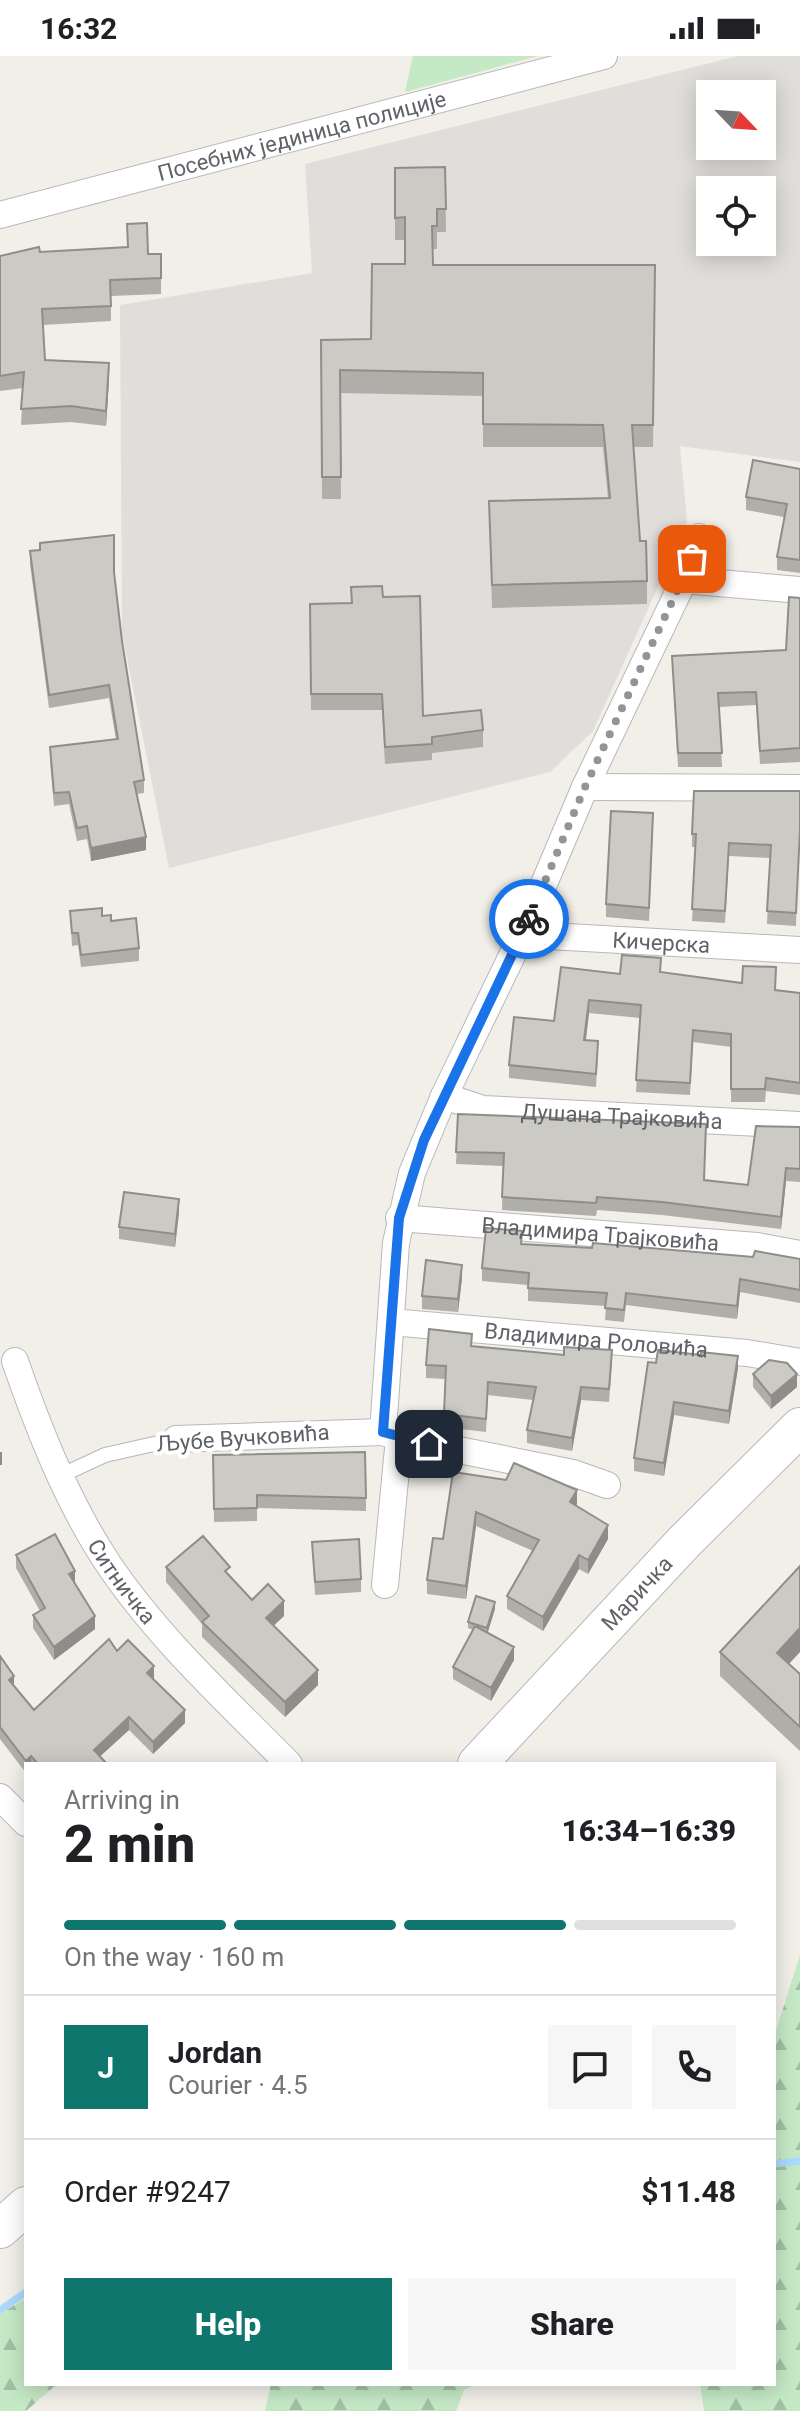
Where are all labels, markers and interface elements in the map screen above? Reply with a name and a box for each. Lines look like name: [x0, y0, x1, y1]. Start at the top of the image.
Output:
text: 16:32: [40, 11, 117, 46]
north arrow: [696, 80, 776, 160]
map controls: [696, 80, 776, 256]
street label: Посебних јединица полиције: [155, 86, 449, 185]
button: locate: [696, 176, 776, 256]
pin: [658, 525, 726, 593]
icon: bag: [670, 537, 714, 581]
courier: [489, 879, 569, 959]
icon: bike: [507, 897, 551, 941]
street label: Кичерска: [612, 927, 711, 957]
street label: Душана Трајковића: [520, 1098, 723, 1134]
street label: Владимира Трајковића: [481, 1212, 720, 1256]
street label: Владимира Роловића: [483, 1318, 709, 1362]
pin: [395, 1410, 463, 1478]
street label: Љубе Вучковића: [156, 1419, 330, 1457]
icon: home: [407, 1422, 451, 1466]
street label: Ситничка: [83, 1534, 161, 1629]
street label: Маричка: [596, 1551, 677, 1635]
text: Arriving in: [64, 1785, 180, 1815]
text: 16:34–16:39: [561, 1813, 736, 1848]
text: 2 min: [64, 1814, 195, 1875]
text: On the way · 160 m: [64, 1942, 284, 1972]
button: chat: [548, 2025, 632, 2109]
button: phone: [652, 2025, 736, 2109]
text: Jordan: [168, 2035, 262, 2070]
text: J: [98, 2050, 114, 2085]
text: Courier · 4.5: [168, 2070, 308, 2100]
text: Order #9247: [64, 2174, 231, 2209]
text: $11.48: [641, 2174, 736, 2209]
button: Help: [64, 2278, 392, 2370]
button: Share: [408, 2278, 736, 2370]

